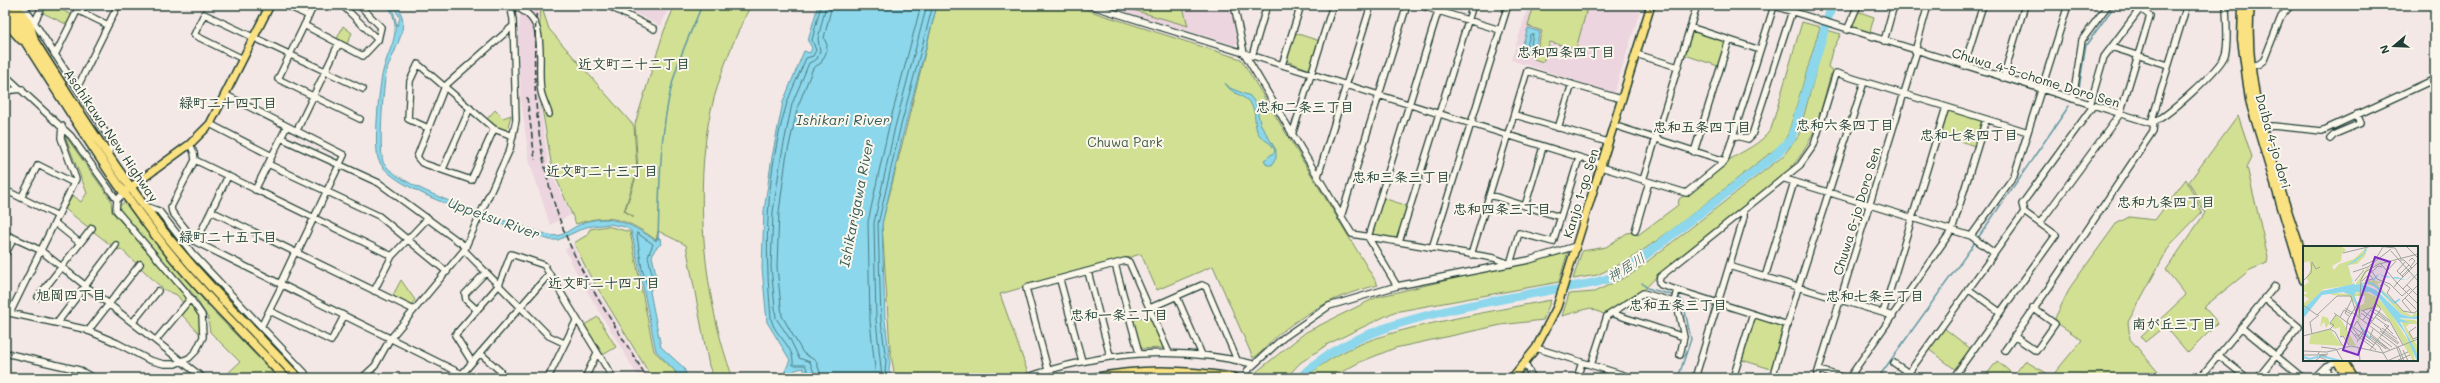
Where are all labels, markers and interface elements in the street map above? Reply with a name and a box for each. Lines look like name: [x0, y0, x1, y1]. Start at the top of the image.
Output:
north arrow: [2374, 26, 2414, 66]
district label: 忠和四条四丁目: [1517, 42, 1615, 61]
street label: Chuwa 4-5-chome Doro Sen: [1950, 43, 2122, 111]
text: N: [2376, 43, 2393, 56]
district label: 近文町二十二丁目: [578, 54, 690, 73]
street label: Asahikawa New Highway: [61, 65, 163, 205]
street label: Daiba 4-jo dori: [2252, 92, 2296, 190]
district label: 緑町二十四丁目: [179, 93, 277, 112]
district label: 忠和二条三丁目: [1256, 97, 1354, 116]
water label: Ishikari River: [796, 110, 890, 129]
district label: 忠和六条四丁目: [1796, 115, 1894, 134]
district label: 忠和五条四丁目: [1653, 117, 1751, 136]
district label: 忠和七条四丁目: [1920, 125, 2018, 144]
park label: Chuwa Park: [1087, 133, 1163, 150]
water label: Ishikarigawa River: [834, 137, 878, 269]
street label: Chuwa 6-jo Doro Sen: [1828, 145, 1884, 277]
street label: Kanjo 1-go Sen: [1558, 146, 1602, 240]
district label: 近文町二十三丁目: [546, 161, 658, 180]
district label: 忠和三条三丁目: [1352, 167, 1450, 186]
district label: 忠和九条四丁目: [2117, 192, 2215, 211]
water label: Uppetsu River: [445, 193, 543, 243]
district label: 忠和四条三丁目: [1453, 199, 1551, 218]
district label: 緑町二十五丁目: [179, 227, 277, 246]
inset map: [2303, 246, 2418, 361]
water label: 神居川: [1603, 248, 1649, 286]
district label: 近文町二十四丁目: [548, 273, 660, 292]
district label: 旭岡四丁目: [36, 285, 106, 304]
district label: 忠和七条三丁目: [1826, 286, 1924, 305]
district label: 忠和五条三丁目: [1629, 295, 1727, 314]
district label: 忠和一条二丁目: [1070, 305, 1168, 324]
district label: 南が丘三丁目: [2132, 314, 2216, 333]

